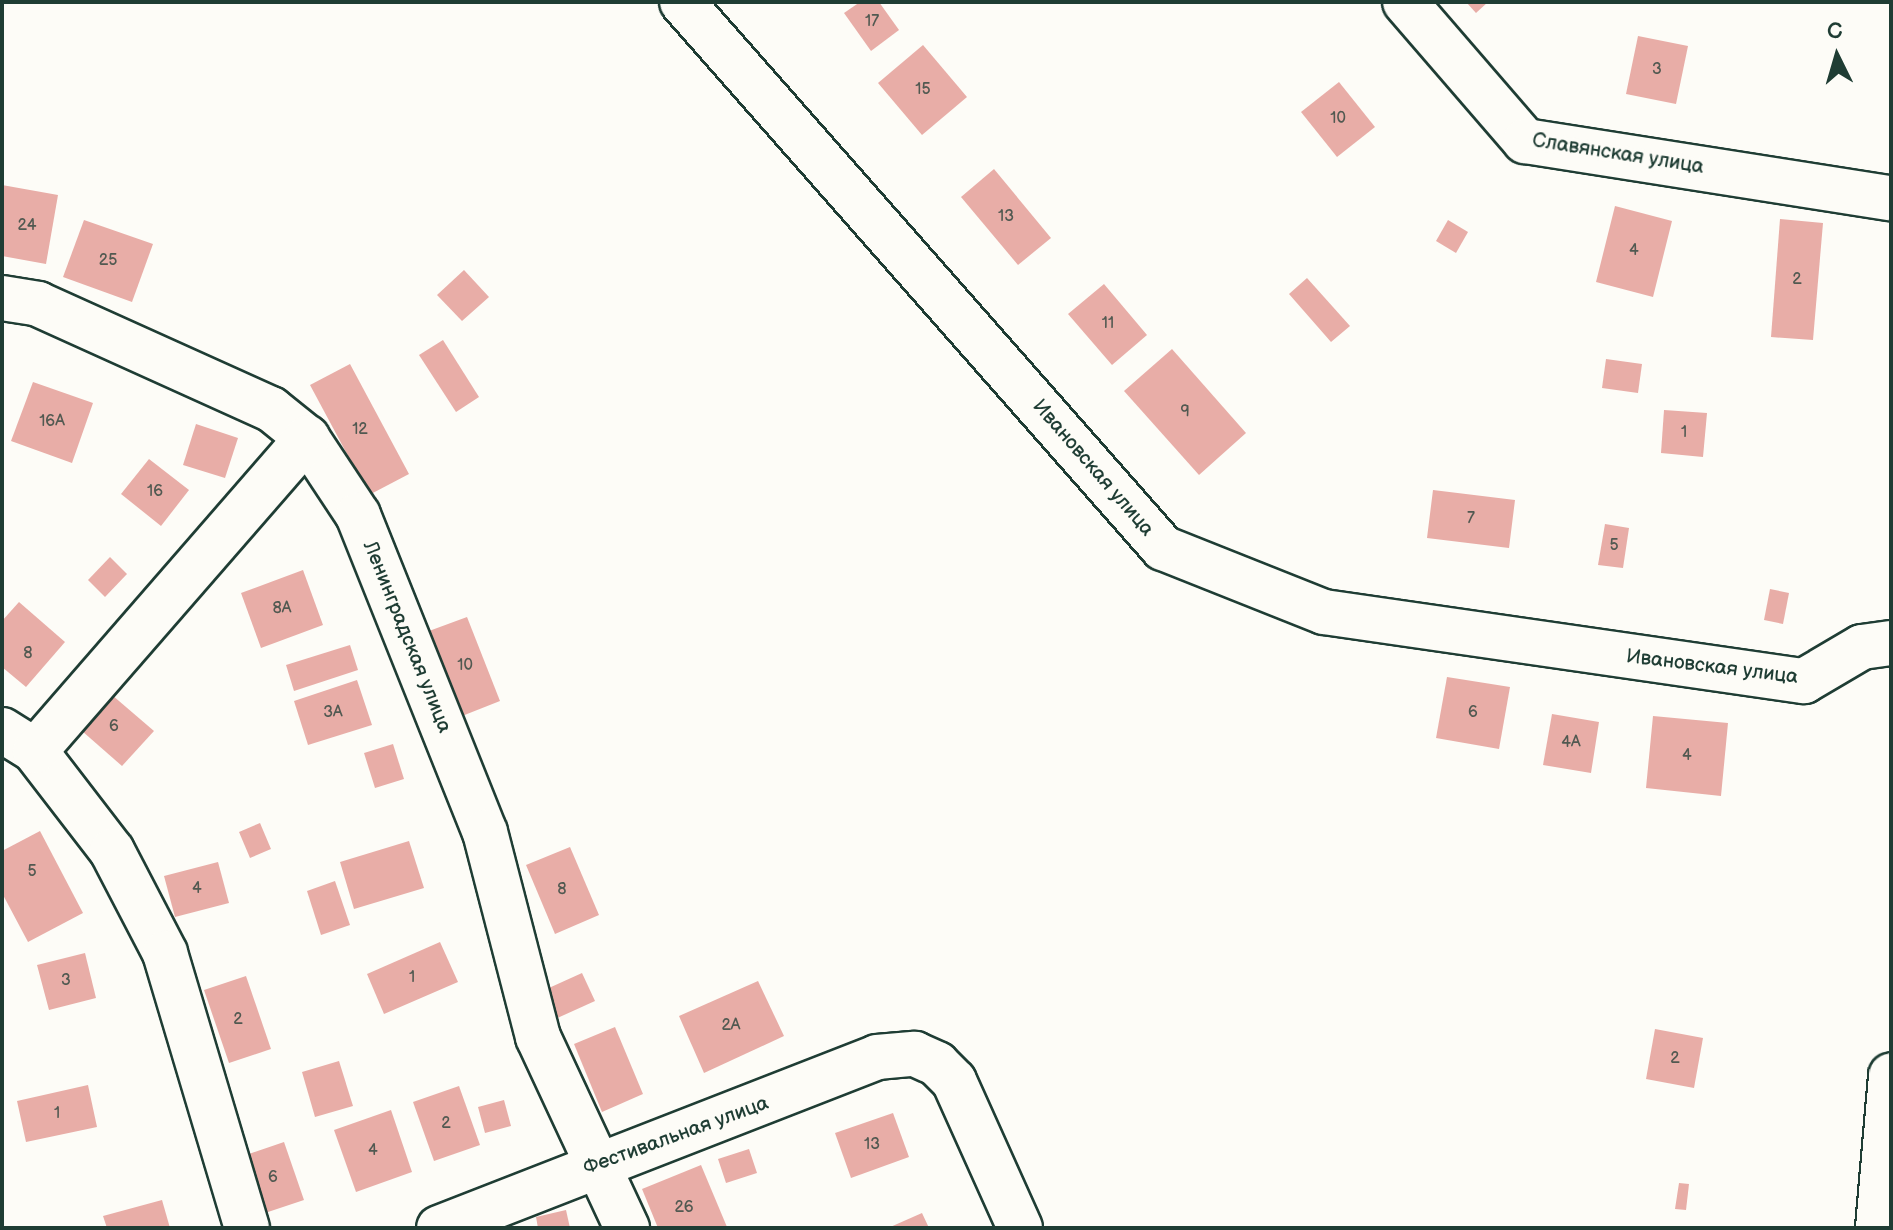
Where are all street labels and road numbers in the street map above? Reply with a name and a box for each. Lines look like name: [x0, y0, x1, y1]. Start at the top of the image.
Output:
street label: Славянская улица: [1531, 129, 1705, 179]
street label: Ивановская улица: [1027, 395, 1159, 541]
street label: Ленинградская улица: [358, 538, 456, 736]
street label: Ивановская улица: [1625, 645, 1799, 689]
street label: Фестивальная улица: [580, 1091, 772, 1181]

